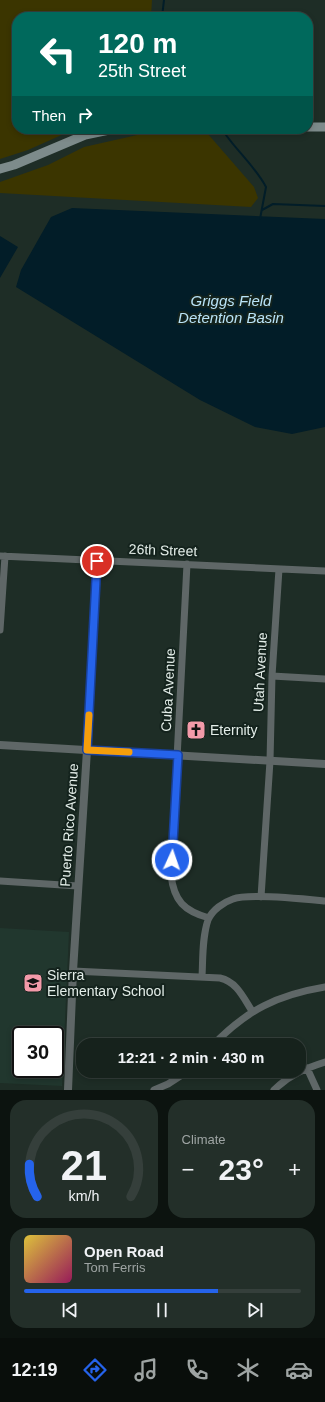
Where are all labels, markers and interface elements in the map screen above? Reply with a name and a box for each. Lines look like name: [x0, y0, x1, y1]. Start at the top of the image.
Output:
icon: left: [32, 28, 84, 80]
text: 120 m: [98, 28, 177, 59]
text: 25th Street: [98, 61, 186, 81]
icon: right: [74, 104, 96, 126]
text: Then: [32, 107, 66, 124]
water label: Griggs Field Detention Basin: [178, 292, 284, 326]
street label: 26th Street: [128, 541, 198, 559]
pin: [80, 544, 114, 578]
icon: arrive: [86, 550, 108, 572]
street label: Utah Avenue: [250, 631, 270, 712]
street label: Cuba Avenue: [158, 648, 178, 732]
church icon: Eternity: [185, 719, 207, 741]
place label: Eternity: [210, 722, 257, 738]
street label: Puerto Rico Avenue: [57, 763, 81, 887]
position arrow: [151, 839, 193, 881]
place label: Sierra Elementary School: [47, 967, 165, 999]
school or university icon: Sierra Elementary School: [22, 972, 44, 994]
speed limit sign: 30: [12, 1026, 64, 1078]
text: 12:21 · 2 min · 430 m: [118, 1049, 264, 1066]
text: Climate: [182, 1132, 226, 1147]
text: 21: [61, 1142, 107, 1189]
text: 23°: [219, 1153, 264, 1186]
text: −: [182, 1157, 194, 1182]
text: +: [288, 1157, 301, 1182]
text: km/h: [68, 1188, 99, 1204]
text: Open Road: [84, 1243, 164, 1260]
text: Tom Ferris: [84, 1260, 145, 1275]
icon: previous: [59, 1299, 81, 1321]
icon: pause: [151, 1299, 173, 1321]
icon: next: [244, 1299, 266, 1321]
icon: directions: [81, 1356, 109, 1384]
icon: music: [132, 1356, 160, 1384]
icon: phone: [183, 1356, 211, 1384]
icon: climate: [234, 1356, 262, 1384]
icon: car: [285, 1356, 313, 1384]
text: 12:19: [12, 1360, 58, 1380]

